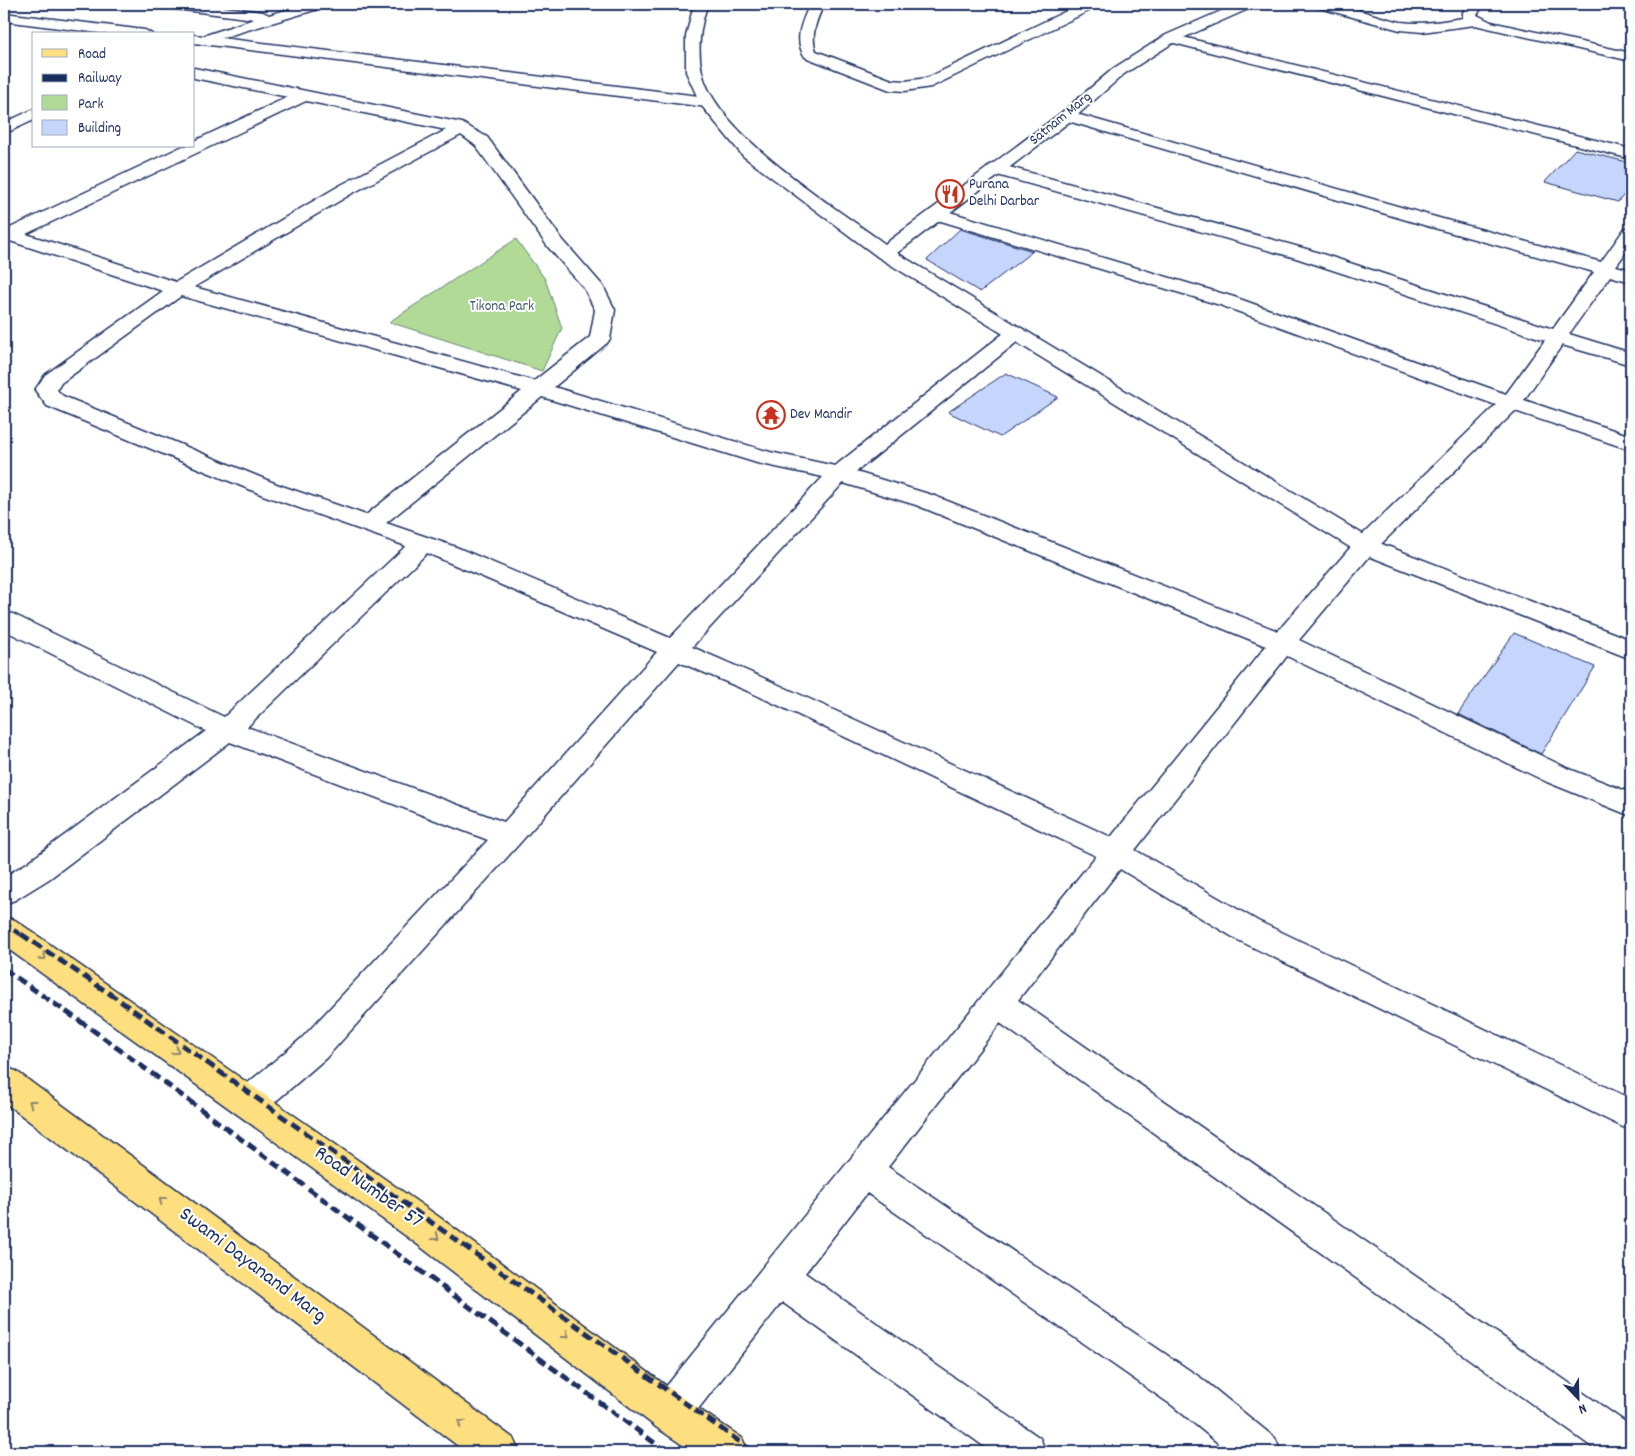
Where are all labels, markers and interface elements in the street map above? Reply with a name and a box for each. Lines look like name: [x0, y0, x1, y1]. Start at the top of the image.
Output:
legend: [32, 32, 195, 148]
text: Road: [78, 44, 106, 66]
text: Railway: [78, 68, 122, 90]
street label: Satnam Marg: [1025, 87, 1097, 151]
text: Park: [78, 94, 104, 116]
text: Building: [78, 118, 121, 140]
place label: Purana Delhi Darbar: [969, 174, 1040, 213]
restaurant icon: Purana Delhi Darbar: [935, 179, 965, 209]
park label: Tikona Park: [470, 296, 534, 318]
temple icon: Dev Mandir: [756, 400, 786, 430]
place label: Dev Mandir: [790, 404, 853, 426]
one-way arrow: [38, 951, 47, 960]
one-way arrow: [170, 1045, 180, 1054]
one-way arrow: [28, 1100, 38, 1109]
street label: Road Number 57: [308, 1139, 428, 1237]
one-way arrow: [159, 1197, 168, 1205]
street label: Swami Dayanand Marg: [172, 1201, 332, 1331]
one-way arrow: [430, 1231, 440, 1240]
one-way arrow: [560, 1329, 570, 1338]
north arrow: [1552, 1374, 1602, 1424]
text: N: [1575, 1398, 1589, 1419]
one-way arrow: [457, 1420, 467, 1429]

